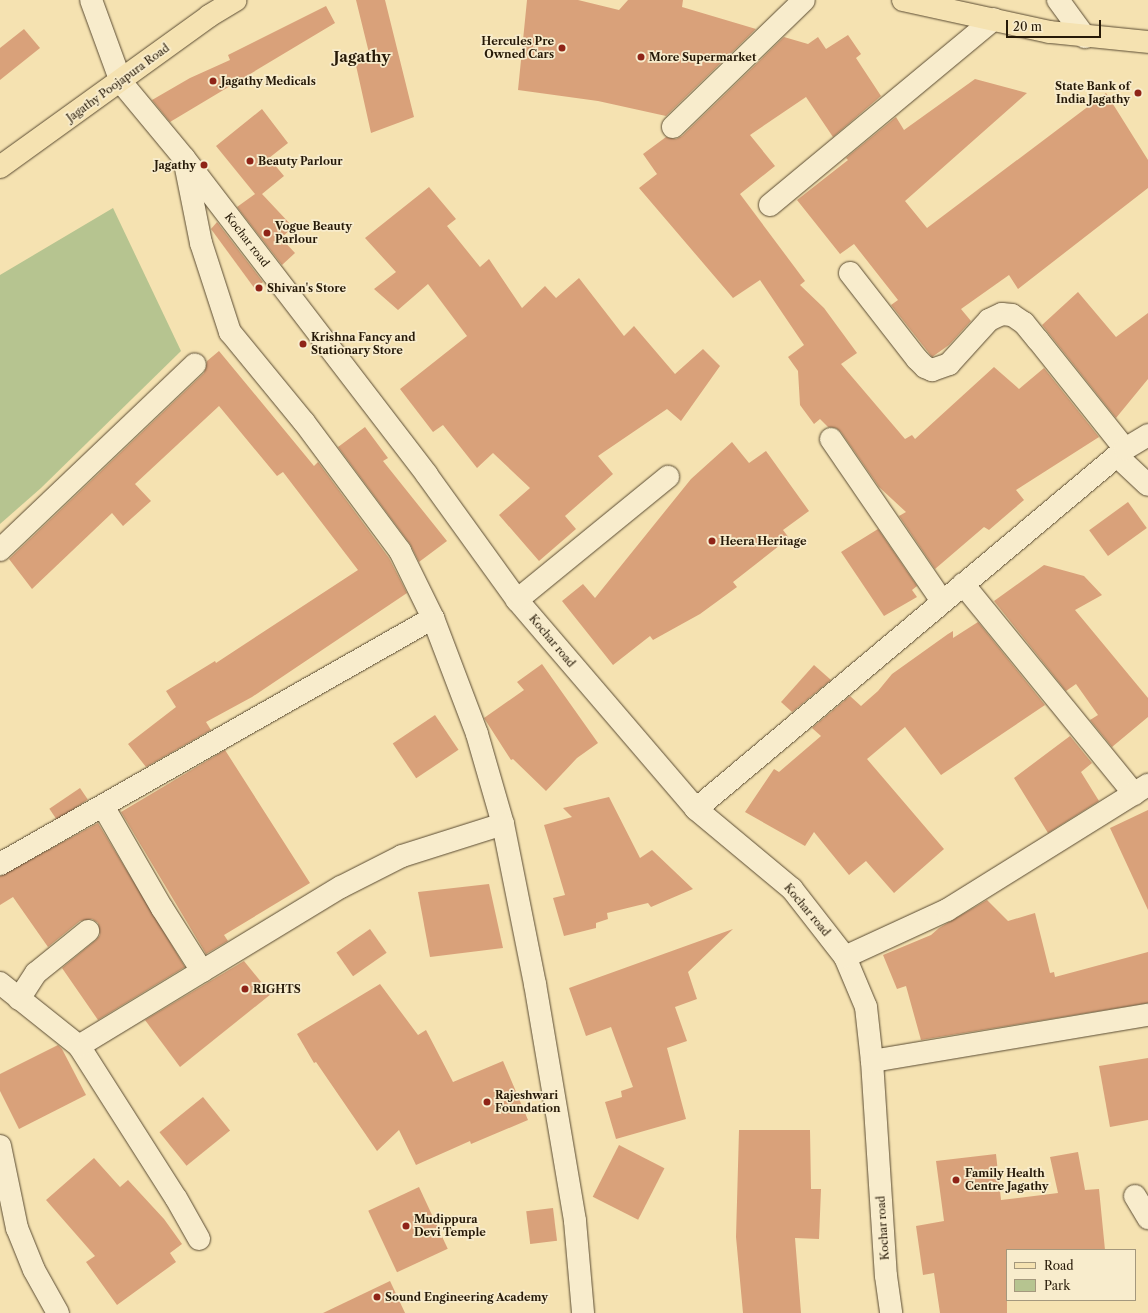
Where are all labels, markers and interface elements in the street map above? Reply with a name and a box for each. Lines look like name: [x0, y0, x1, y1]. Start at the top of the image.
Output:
scale bar: [1008, 12, 1103, 38]
text: 20 m: [1013, 19, 1042, 34]
place label: Hercules Pre Owned Cars: [481, 35, 554, 61]
street label: Jagathy Poojapura Road: [64, 41, 172, 125]
marker: Hercules Pre Owned Cars: [557, 43, 567, 53]
district label: Jagathy: [334, 48, 390, 66]
place label: More Supermarket: [649, 50, 756, 64]
marker: More Supermarket: [636, 52, 646, 62]
place label: Jagathy Medicals: [221, 74, 316, 88]
marker: Jagathy Medicals: [208, 76, 218, 86]
place label: State Bank of India Jagathy: [1055, 80, 1130, 106]
marker: State Bank of India Jagathy: [1133, 88, 1143, 98]
place label: Beauty Parlour: [258, 154, 343, 168]
marker: Beauty Parlour: [245, 156, 255, 166]
place label: Jagathy: [154, 158, 196, 172]
marker: Jagathy: [199, 160, 209, 170]
street label: Kochar road: [222, 210, 272, 270]
place label: Vogue Beauty Parlour: [275, 220, 352, 246]
marker: Vogue Beauty Parlour: [262, 228, 272, 238]
place label: Shivan's Store: [267, 281, 346, 295]
marker: Shivan's Store: [254, 283, 264, 293]
place label: Krishna Fancy and Stationary Store: [311, 331, 416, 357]
marker: Krishna Fancy and Stationary Store: [298, 339, 308, 349]
place label: Heera Heritage: [720, 534, 807, 548]
marker: Heera Heritage: [707, 536, 717, 546]
street label: Kochar road: [526, 612, 578, 670]
street label: Kochar road: [781, 881, 833, 939]
place label: RIGHTS: [253, 982, 301, 996]
marker: RIGHTS: [240, 984, 250, 994]
place label: Rajeshwari Foundation: [495, 1089, 560, 1115]
marker: Rajeshwari Foundation: [482, 1097, 492, 1107]
place label: Family Health Centre Jagathy: [965, 1167, 1049, 1193]
marker: Family Health Centre Jagathy: [950, 1174, 962, 1186]
street label: Kochar road: [874, 1195, 892, 1261]
place label: Mudippura Devi Temple: [414, 1213, 486, 1239]
marker: Mudippura Devi Temple: [401, 1221, 411, 1231]
legend: [1006, 1249, 1136, 1301]
text: Road: [1044, 1258, 1074, 1273]
text: Park: [1044, 1278, 1070, 1293]
place label: Sound Engineering Academy: [385, 1290, 549, 1304]
marker: Sound Engineering Academy: [372, 1292, 382, 1302]

